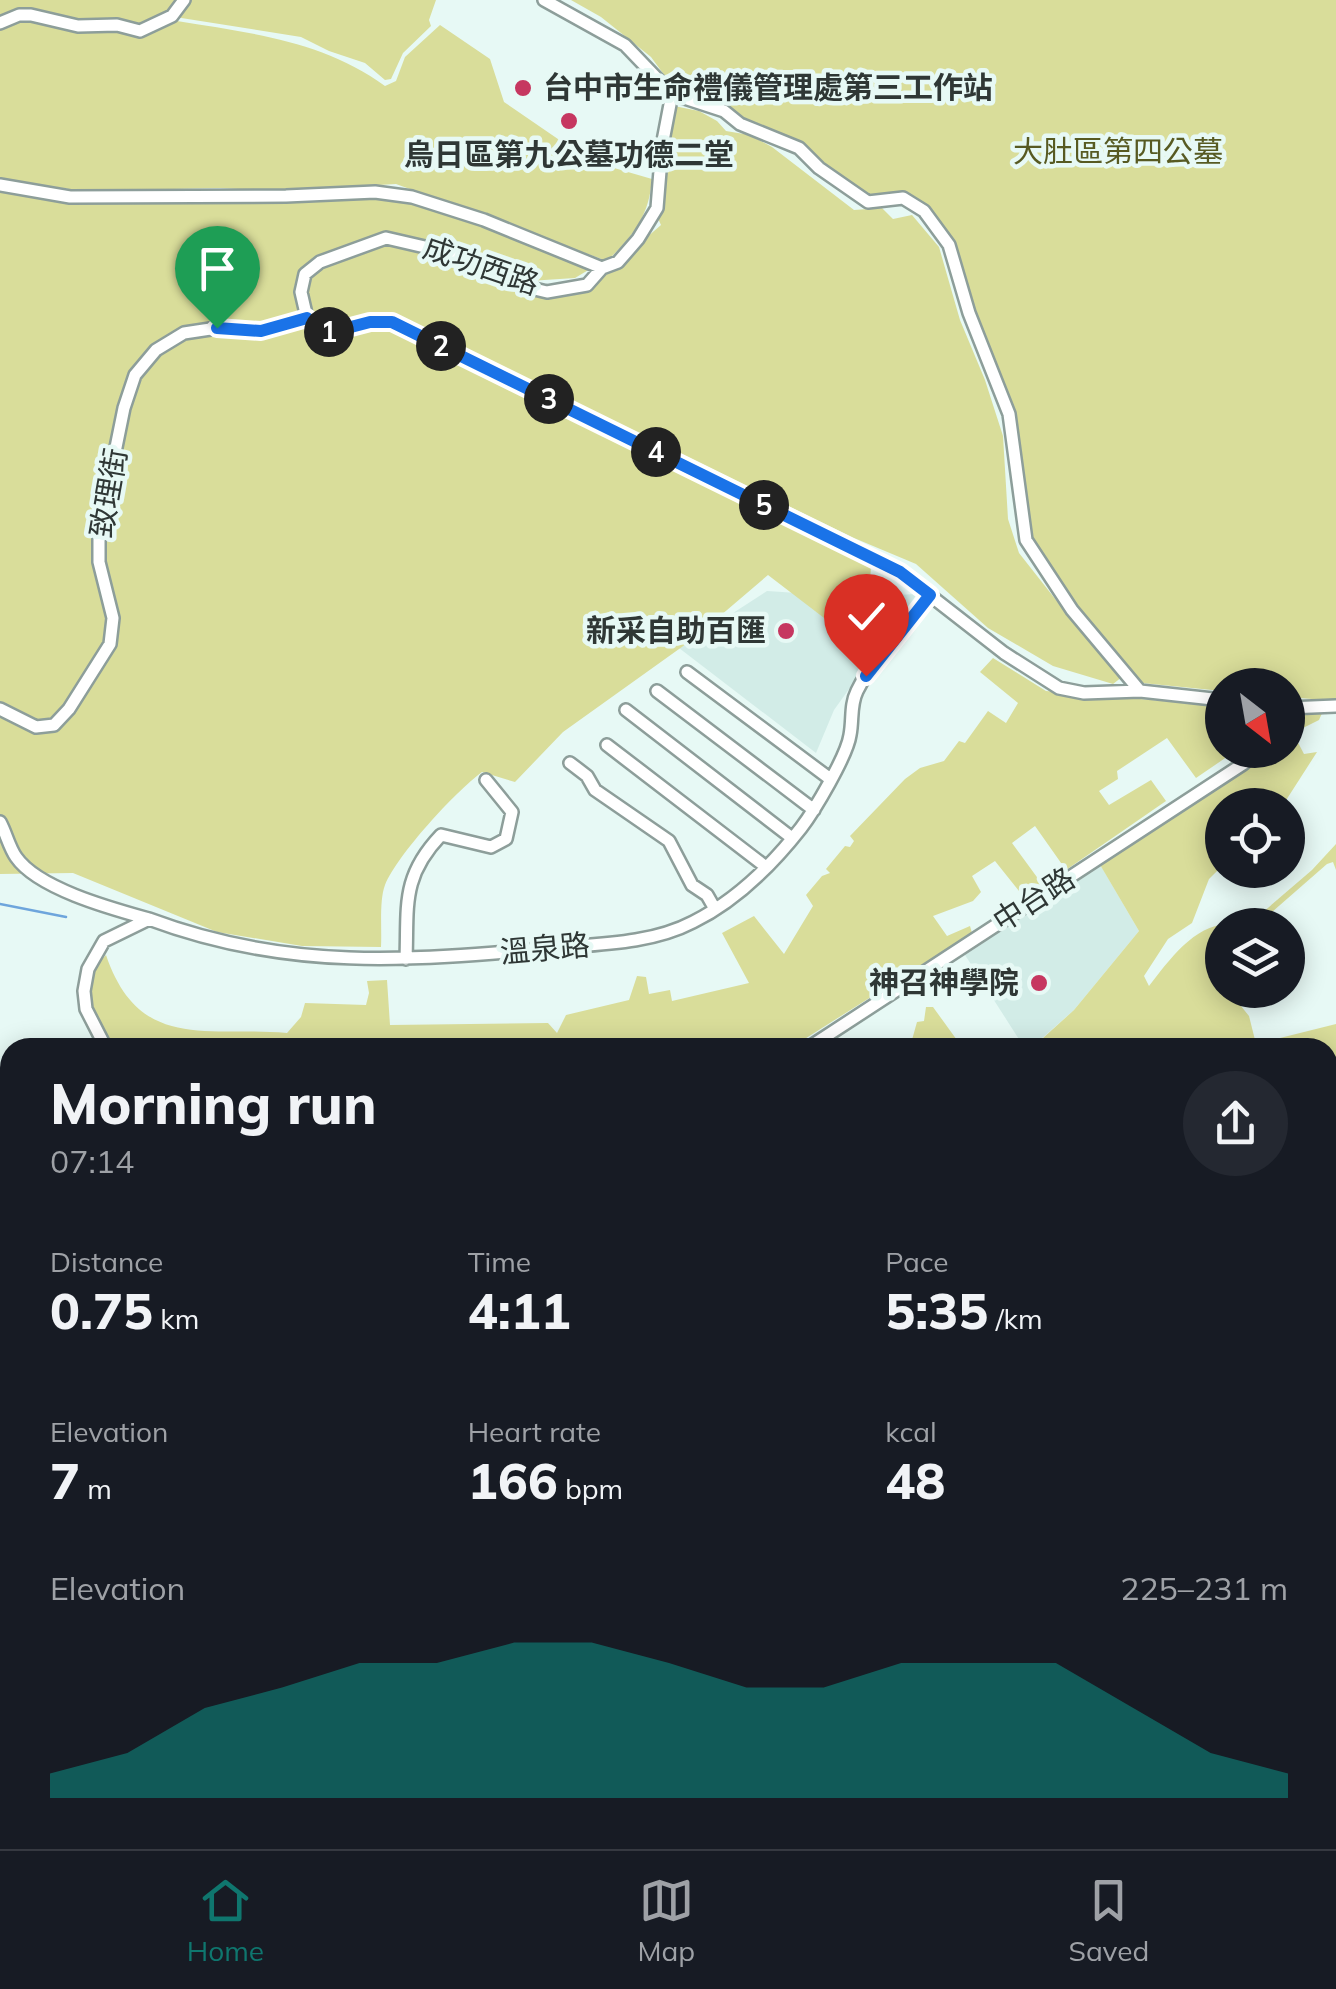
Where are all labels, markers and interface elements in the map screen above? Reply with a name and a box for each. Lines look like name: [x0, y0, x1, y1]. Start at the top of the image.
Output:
place label: 台中市生命禮儀管理處第三工作站: [543, 68, 993, 106]
marker: 台中市生命禮儀管理處第三工作站: [512, 77, 534, 99]
marker: 烏日區第九公墓功德二堂: [558, 110, 580, 132]
park label: 大肚區第四公墓: [1013, 132, 1223, 170]
place label: 烏日區第九公墓功德二堂: [404, 135, 734, 173]
pin: [175, 226, 260, 329]
street label: 成功西路: [418, 228, 544, 303]
icon: arrive: [190, 241, 245, 296]
pin: 1: [304, 307, 354, 357]
text: 1: [321, 314, 337, 349]
pin: 2: [416, 321, 466, 371]
text: 2: [433, 328, 449, 363]
pin: 3: [524, 374, 574, 424]
text: 3: [541, 381, 557, 416]
pin: 4: [631, 427, 681, 477]
text: 4: [648, 434, 664, 469]
street label: 致理街: [81, 445, 135, 540]
pin: 5: [739, 480, 789, 530]
text: 5: [756, 487, 772, 522]
pin: [824, 574, 909, 677]
icon: check: [839, 589, 894, 644]
place label: 新采自助百匯: [586, 611, 766, 649]
marker: 新采自助百匯: [775, 620, 797, 642]
north arrow: [1205, 668, 1305, 768]
map controls: [1205, 668, 1305, 1008]
button: locate: [1205, 788, 1305, 888]
street label: 中台路: [985, 859, 1082, 940]
button: layers: [1205, 908, 1305, 1008]
street label: 溫泉路: [498, 925, 591, 971]
place label: 神召神學院: [869, 963, 1019, 1001]
marker: 神召神學院: [1028, 972, 1050, 994]
text: Morning run: [50, 1069, 377, 1138]
button: share: [1183, 1071, 1288, 1176]
text: 07:14: [50, 1141, 134, 1181]
text: Distance: [50, 1244, 163, 1279]
text: Time: [468, 1244, 531, 1279]
text: Pace: [885, 1244, 949, 1279]
text: 0.75: [50, 1279, 153, 1342]
text: 4:11: [468, 1279, 571, 1342]
text: 5:35: [885, 1279, 988, 1342]
text: km: [153, 1301, 199, 1336]
text: /km: [988, 1301, 1043, 1336]
text: Elevation: [50, 1414, 168, 1449]
text: Heart rate: [468, 1414, 601, 1449]
text: kcal: [885, 1414, 937, 1449]
text: 7: [50, 1449, 80, 1512]
text: 166: [468, 1449, 558, 1512]
text: 48: [885, 1449, 945, 1512]
text: m: [80, 1471, 112, 1506]
text: bpm: [558, 1471, 623, 1506]
text: Elevation: [50, 1568, 185, 1608]
text: 225–231 m: [1120, 1568, 1288, 1608]
tab: Home: [187, 1873, 264, 1968]
tab: Map: [637, 1873, 695, 1968]
tab: Saved: [1068, 1873, 1149, 1968]

